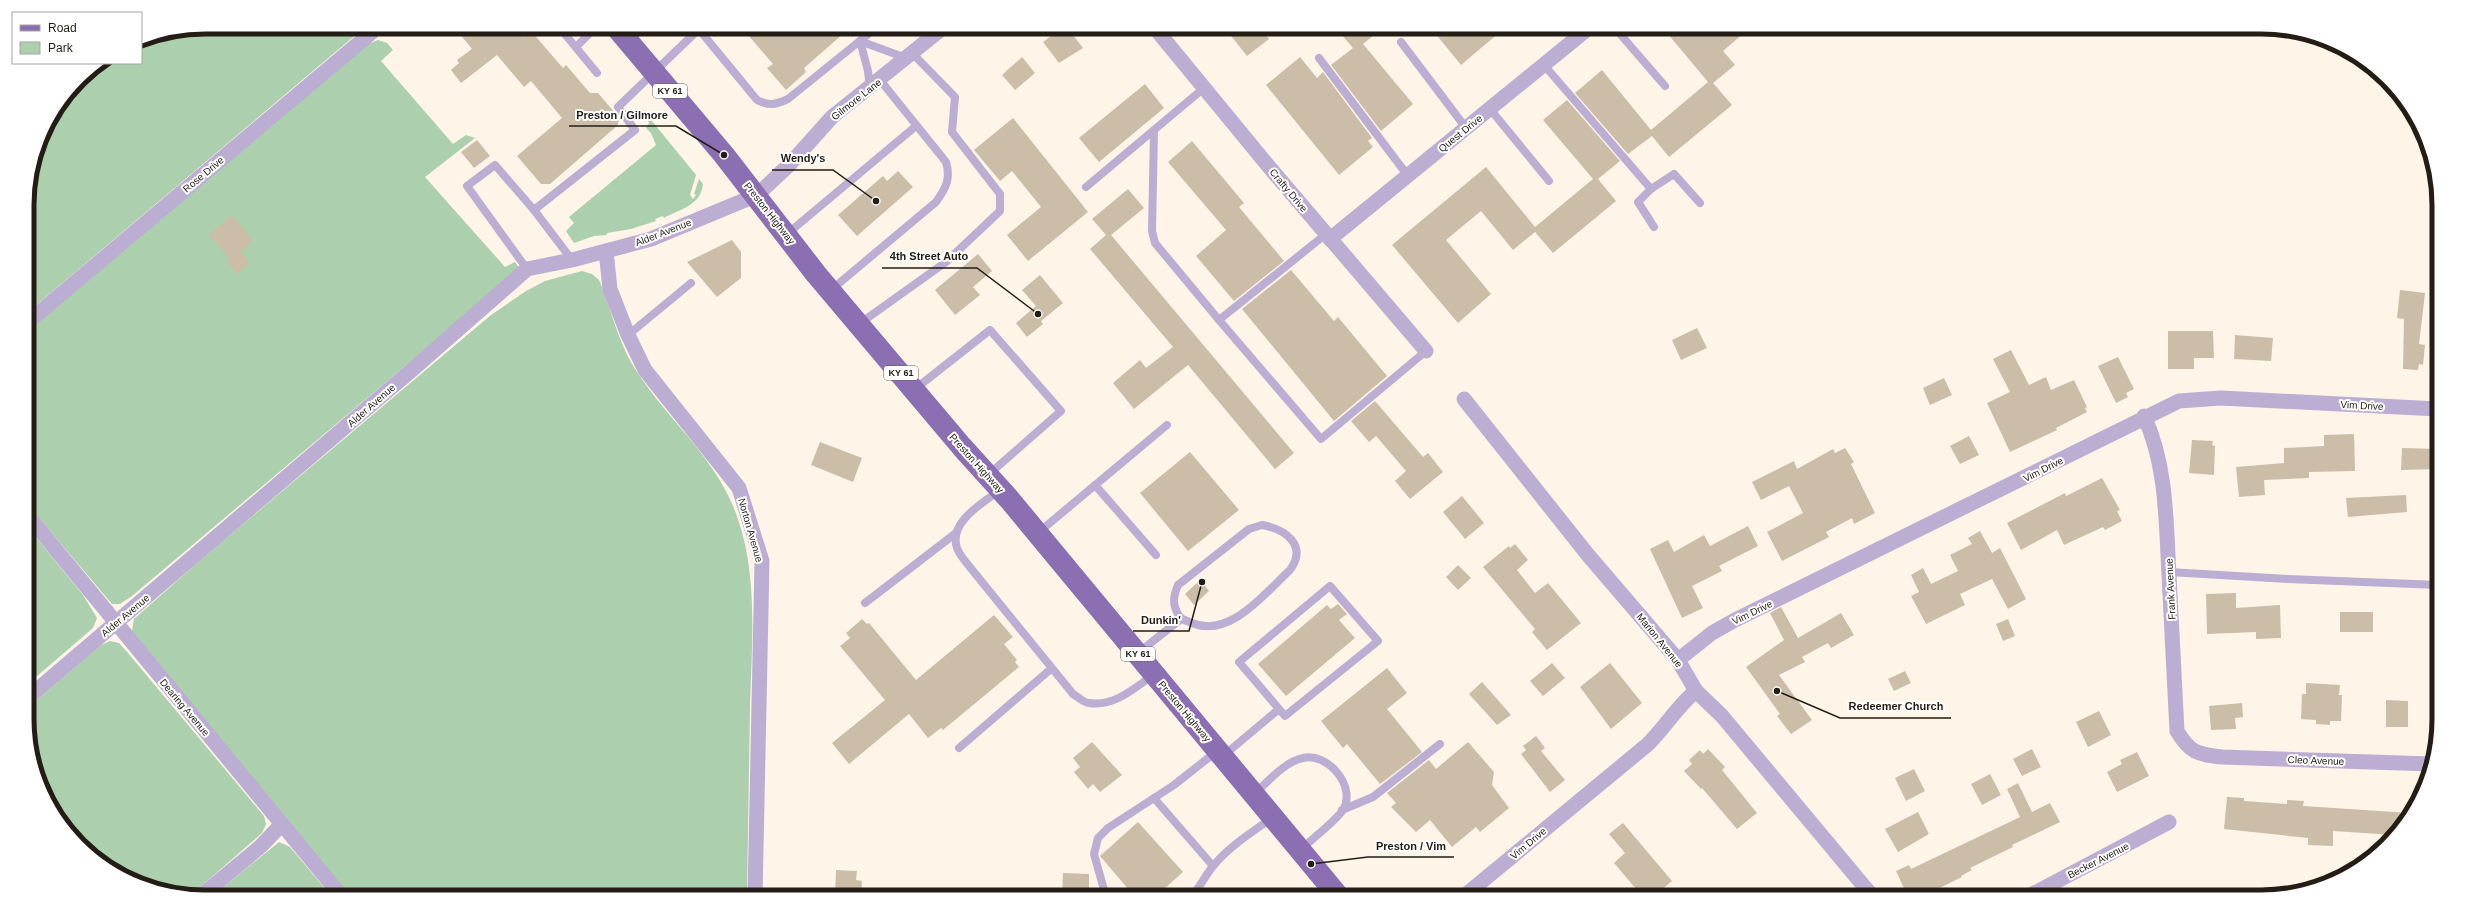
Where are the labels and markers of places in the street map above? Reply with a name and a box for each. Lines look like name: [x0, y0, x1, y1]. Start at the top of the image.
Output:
callout: Preston / Gilmore: [569, 103, 676, 126]
callout: Wendy's: [772, 147, 833, 170]
callout: 4th Street Auto: [882, 245, 977, 268]
callout: Dunkin': [1133, 608, 1189, 631]
callout: Redeemer Church: [1840, 695, 1951, 718]
callout: Preston / Vim: [1368, 834, 1454, 857]

